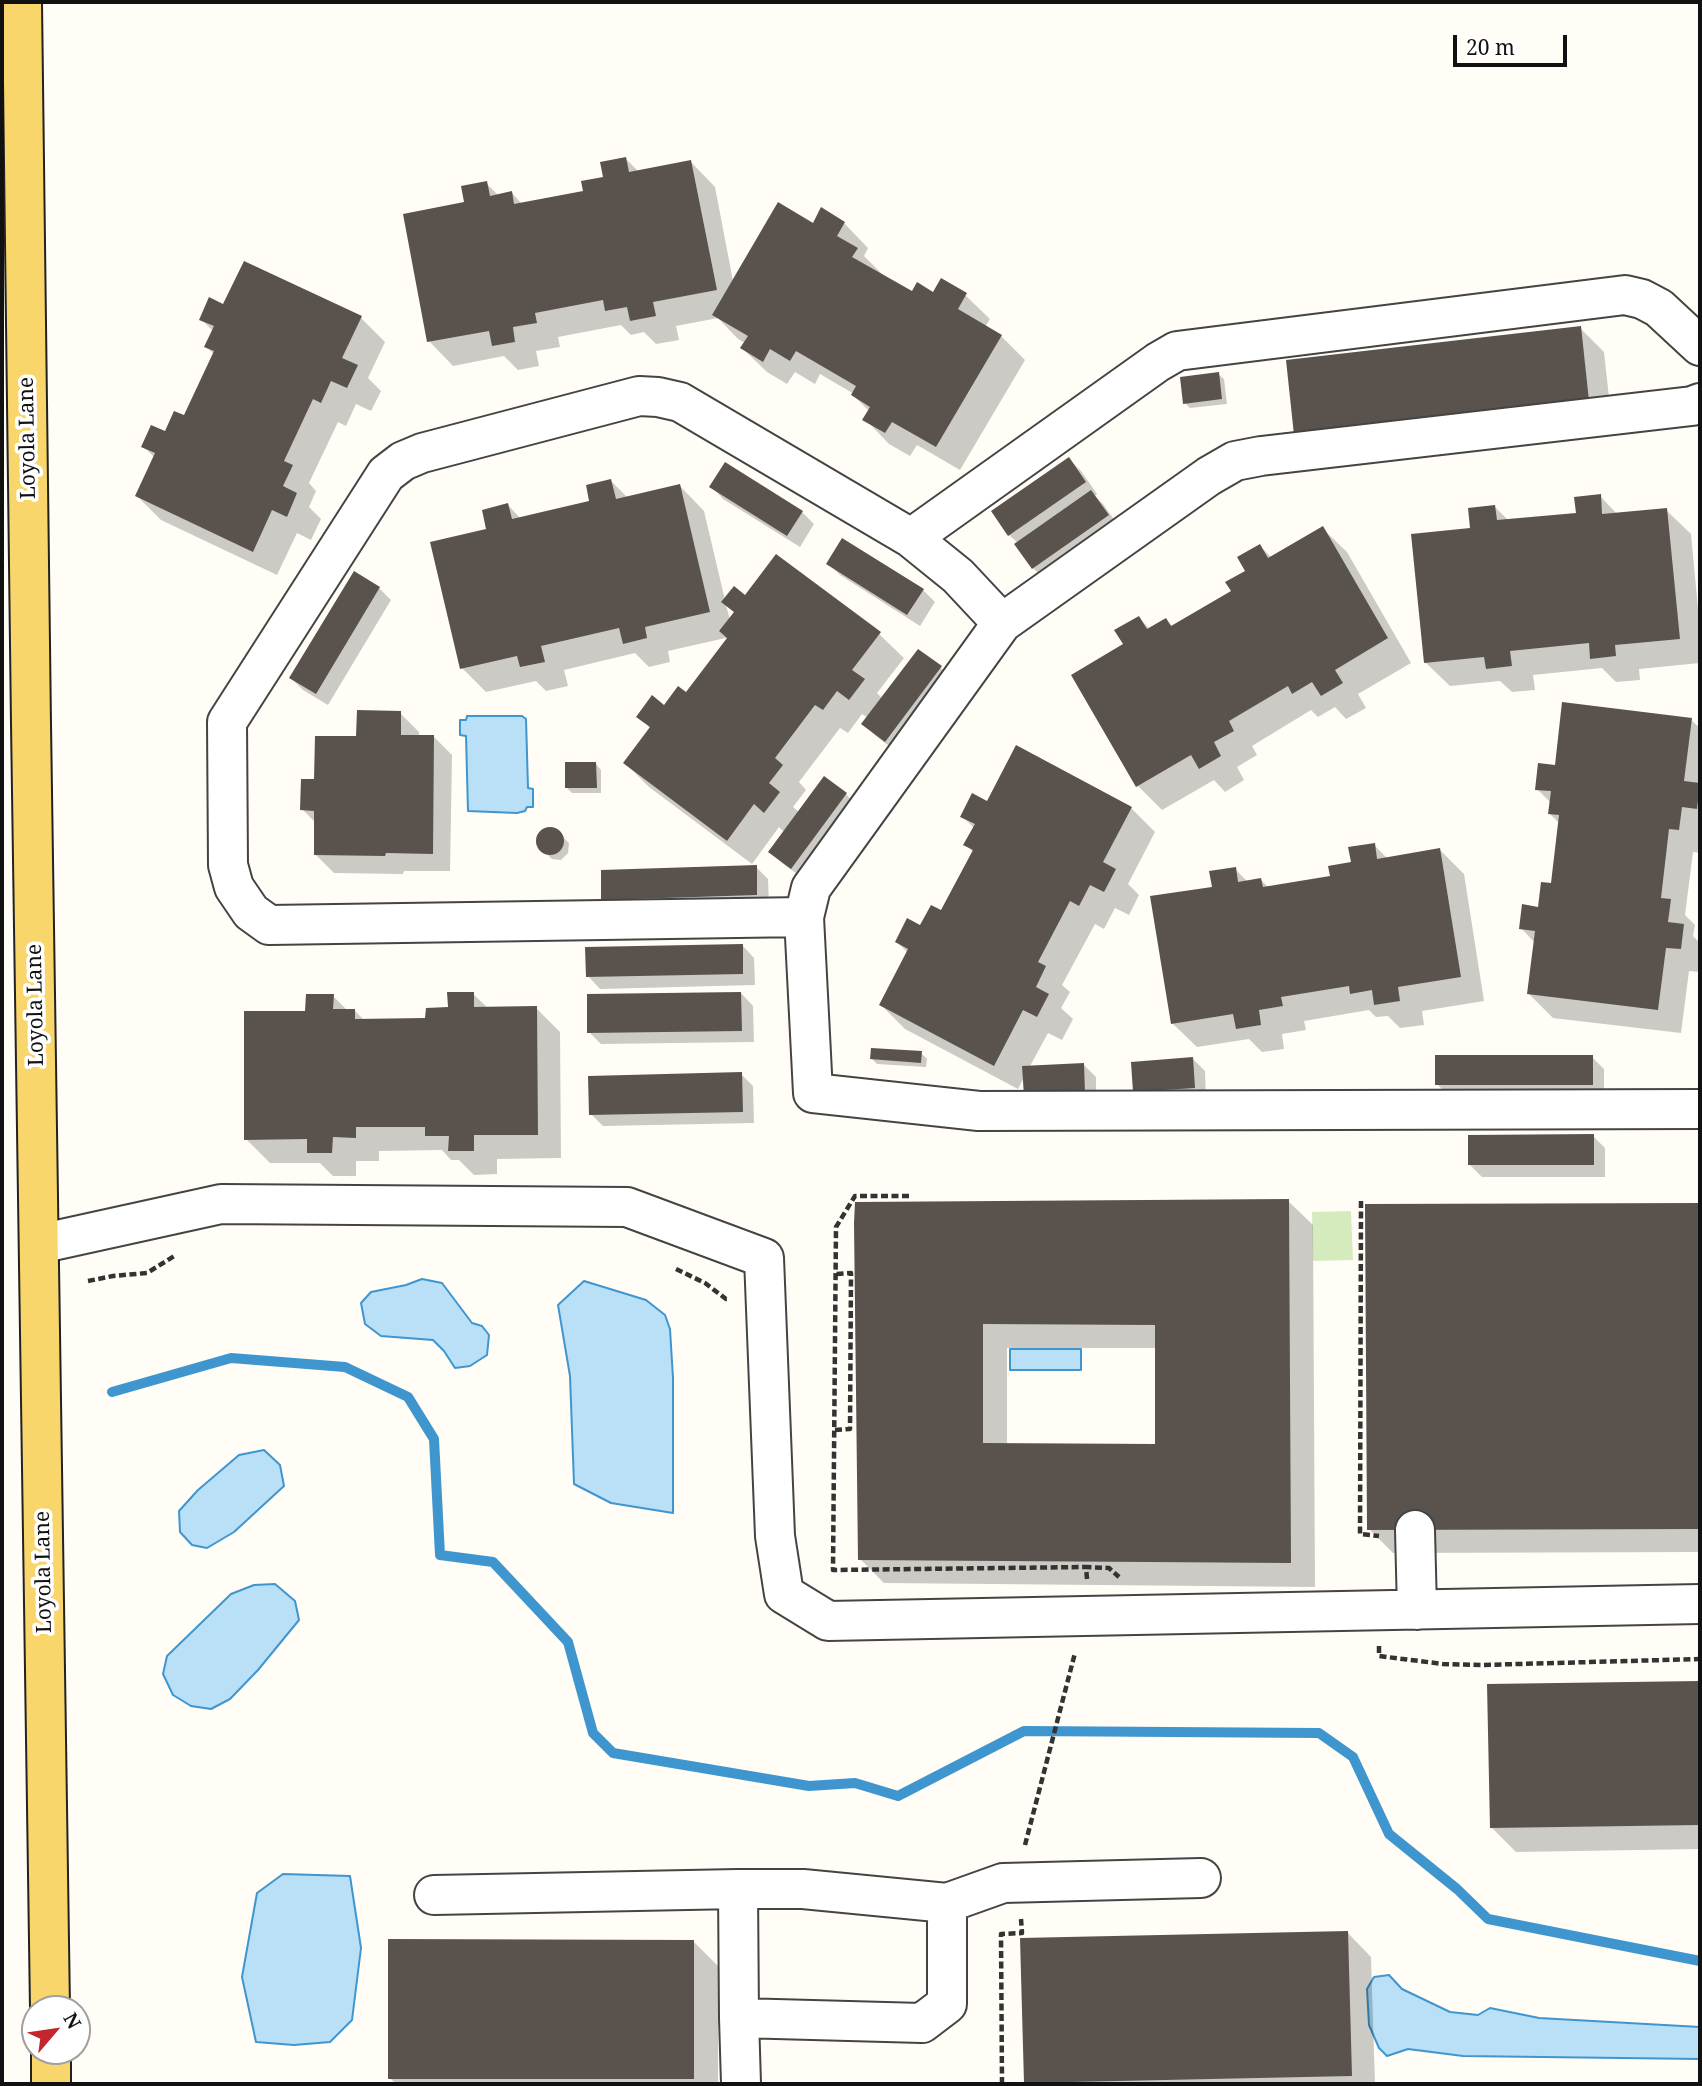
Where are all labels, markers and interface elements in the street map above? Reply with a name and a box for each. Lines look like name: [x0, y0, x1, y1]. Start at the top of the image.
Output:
scale bar: [1457, 21, 1571, 65]
text: 20 m: [1466, 33, 1515, 61]
street label: Loyola Lane: [14, 377, 42, 499]
street label: Loyola Lane: [22, 944, 50, 1066]
street label: Loyola Lane: [30, 1511, 58, 1633]
north arrow: [21, 1995, 91, 2065]
text: N: [58, 2008, 88, 2034]

